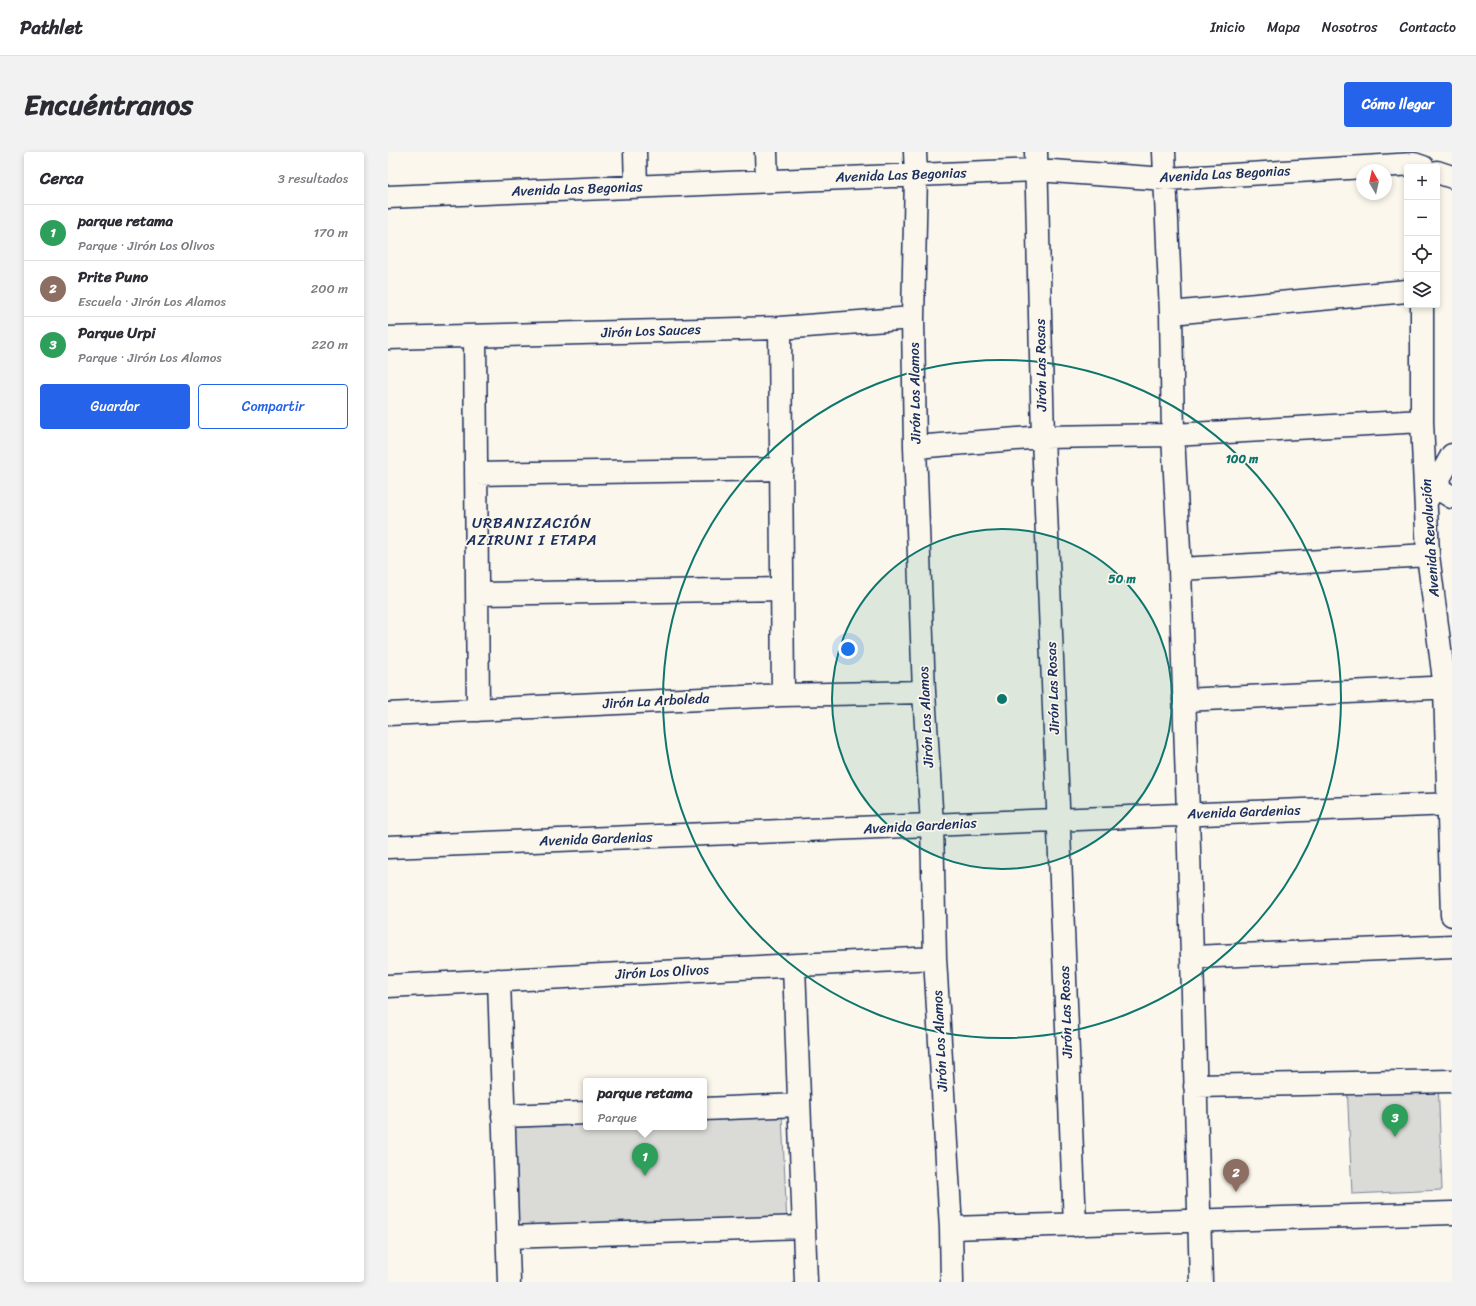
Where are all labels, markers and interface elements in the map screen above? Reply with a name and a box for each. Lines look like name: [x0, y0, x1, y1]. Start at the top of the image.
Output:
text: Pathlet: [20, 11, 83, 44]
text: Inicio: [1210, 15, 1245, 40]
text: Mapa: [1267, 15, 1300, 40]
text: Nosotros: [1322, 15, 1377, 40]
text: Contacto: [1399, 15, 1456, 40]
text: Encuéntranos: [24, 80, 193, 129]
button: Cómo llegar: [1344, 82, 1452, 127]
street label: Avenida Las Begonias: [1158, 158, 1292, 190]
street label: Avenida Las Begonias: [834, 160, 967, 190]
text: Cerca: [40, 163, 83, 193]
north arrow: [1356, 164, 1392, 200]
map controls: [1404, 164, 1440, 308]
button: +: [1404, 164, 1440, 200]
text: 3 resultados: [278, 167, 348, 190]
street label: Avenida Las Begonias: [510, 174, 643, 204]
button: −: [1404, 200, 1440, 236]
text: parque retama: [78, 208, 173, 234]
text: 1: [50, 221, 56, 244]
text: 170 m: [313, 221, 348, 244]
text: Parque · Jirón Los Olivos: [78, 234, 215, 257]
button: locate: [1404, 236, 1440, 272]
text: Prite Puno: [78, 264, 148, 290]
button: layers: [1404, 272, 1440, 308]
text: 2: [49, 277, 57, 300]
text: 200 m: [311, 277, 348, 300]
text: Escuela · Jirón Los Alamos: [78, 290, 226, 313]
street label: Jirón Los Sauces: [600, 317, 702, 345]
street label: Jirón Las Rosas: [1028, 318, 1054, 412]
text: Parque Urpi: [78, 320, 155, 346]
text: 3: [49, 333, 57, 356]
text: 220 m: [311, 333, 348, 356]
street label: Jirón Los Alamos: [902, 342, 928, 445]
text: Parque · Jirón Los Alamos: [78, 346, 222, 369]
button: Guardar: [40, 384, 190, 429]
button: Compartir: [198, 384, 348, 429]
text: 100 m: [1226, 448, 1259, 470]
street label: Avenida Revolución: [1413, 477, 1447, 599]
district label: URBANIZACIÓN AZIRUNI I ETAPA: [465, 510, 598, 553]
text: 50 m: [1108, 568, 1136, 590]
your location: [838, 639, 858, 659]
street label: Jirón Las Rosas: [1039, 641, 1067, 736]
street label: Jirón Los Alamos: [911, 666, 941, 769]
street label: Jirón La Arboleda: [601, 686, 711, 716]
centre of rings: [995, 692, 1009, 706]
street label: Avenida Gardenias: [1186, 798, 1302, 827]
street label: Avenida Gardenias: [862, 811, 978, 842]
street label: Avenida Gardenias: [538, 825, 654, 854]
street label: Jirón Los Olivos: [614, 957, 710, 987]
street label: Jirón Las Rosas: [1052, 965, 1080, 1060]
street label: Jirón Los Alamos: [925, 990, 955, 1093]
popup: [583, 1078, 707, 1130]
text: parque retama: [597, 1080, 693, 1106]
pin: 3: [1382, 1104, 1408, 1137]
text: Parque: [597, 1106, 637, 1129]
pin: 1: [632, 1143, 658, 1176]
pin: 2: [1223, 1159, 1249, 1192]

